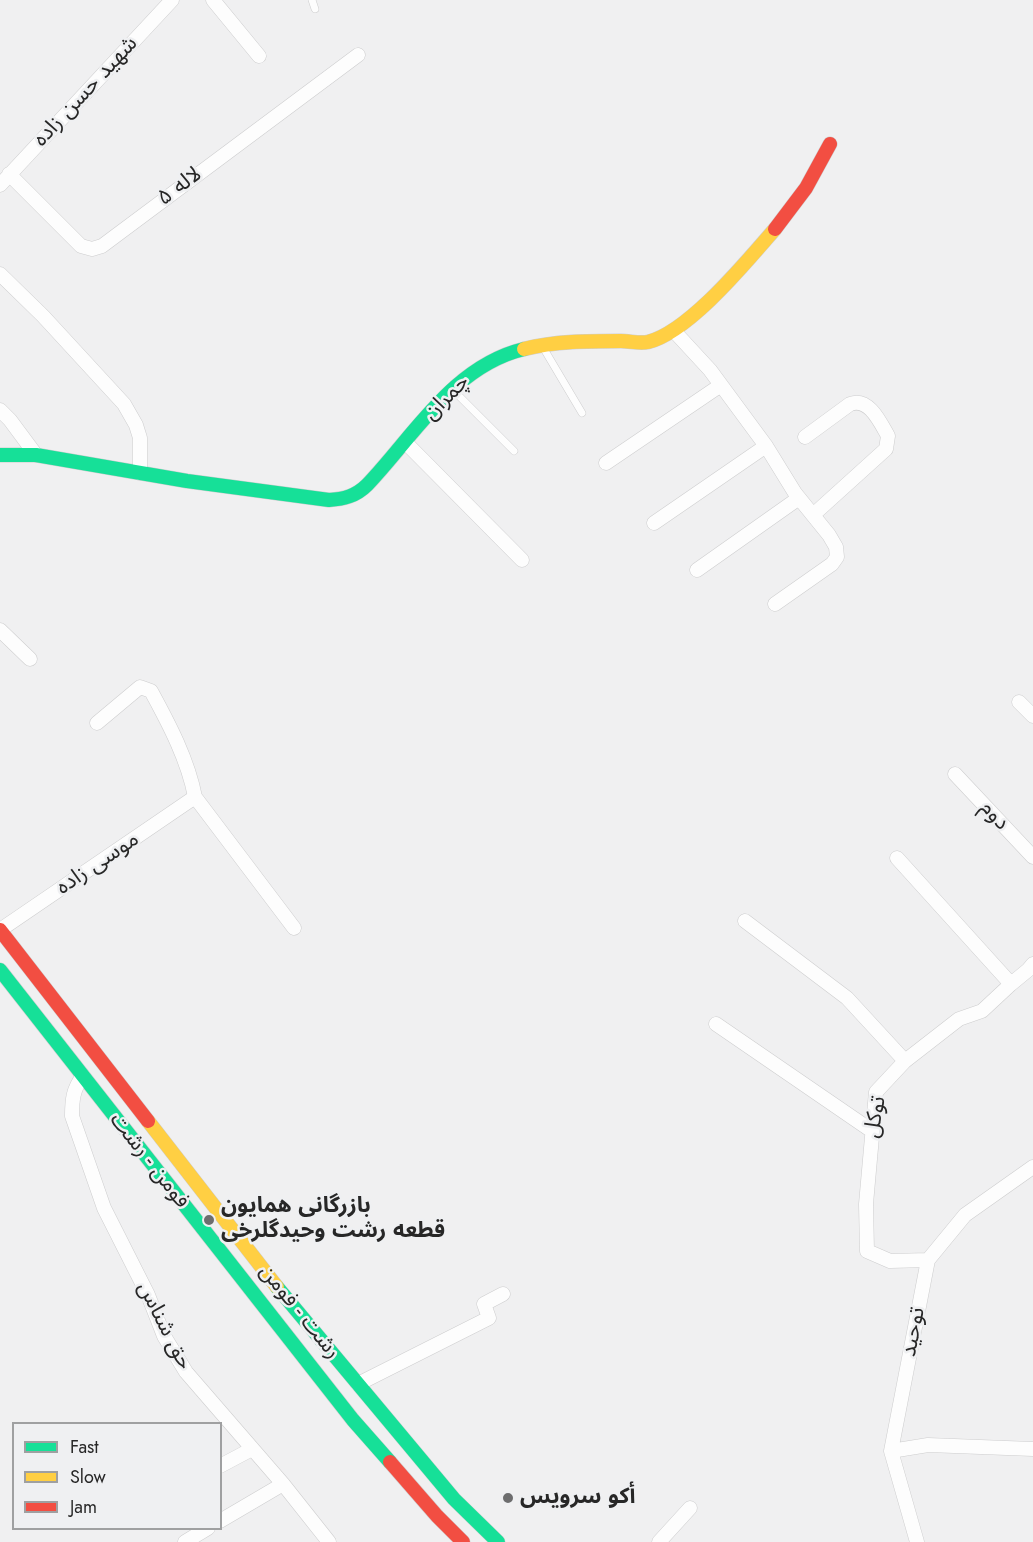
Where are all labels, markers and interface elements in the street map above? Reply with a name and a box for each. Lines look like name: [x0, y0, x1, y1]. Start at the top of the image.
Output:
street label: شهید حسن زاده: [28, 31, 144, 153]
street label: لاله ۵: [153, 162, 207, 212]
street label: چمران: [419, 370, 475, 426]
street label: دوم: [974, 796, 1014, 836]
street label: موسی زاده: [52, 827, 144, 901]
street label: توکل: [859, 1094, 893, 1140]
street label: فومن - رشت: [103, 1108, 195, 1214]
place label: بازرگانی همایون قطعه رشت وحیدگلرخی: [221, 1194, 445, 1246]
marker: بازرگانی همایون قطعه رشت وحیدگلرخی: [202, 1213, 216, 1227]
street label: رشت - فومن: [253, 1259, 345, 1365]
street label: حق شناس: [131, 1278, 197, 1374]
street label: توحید: [896, 1305, 932, 1359]
legend: [12, 1422, 222, 1530]
text: Fast: [70, 1434, 99, 1460]
text: Slow: [70, 1464, 106, 1490]
place label: أکو سرویس: [520, 1485, 635, 1511]
marker: أکو سرویس: [501, 1491, 515, 1505]
text: Jam: [70, 1494, 97, 1520]

